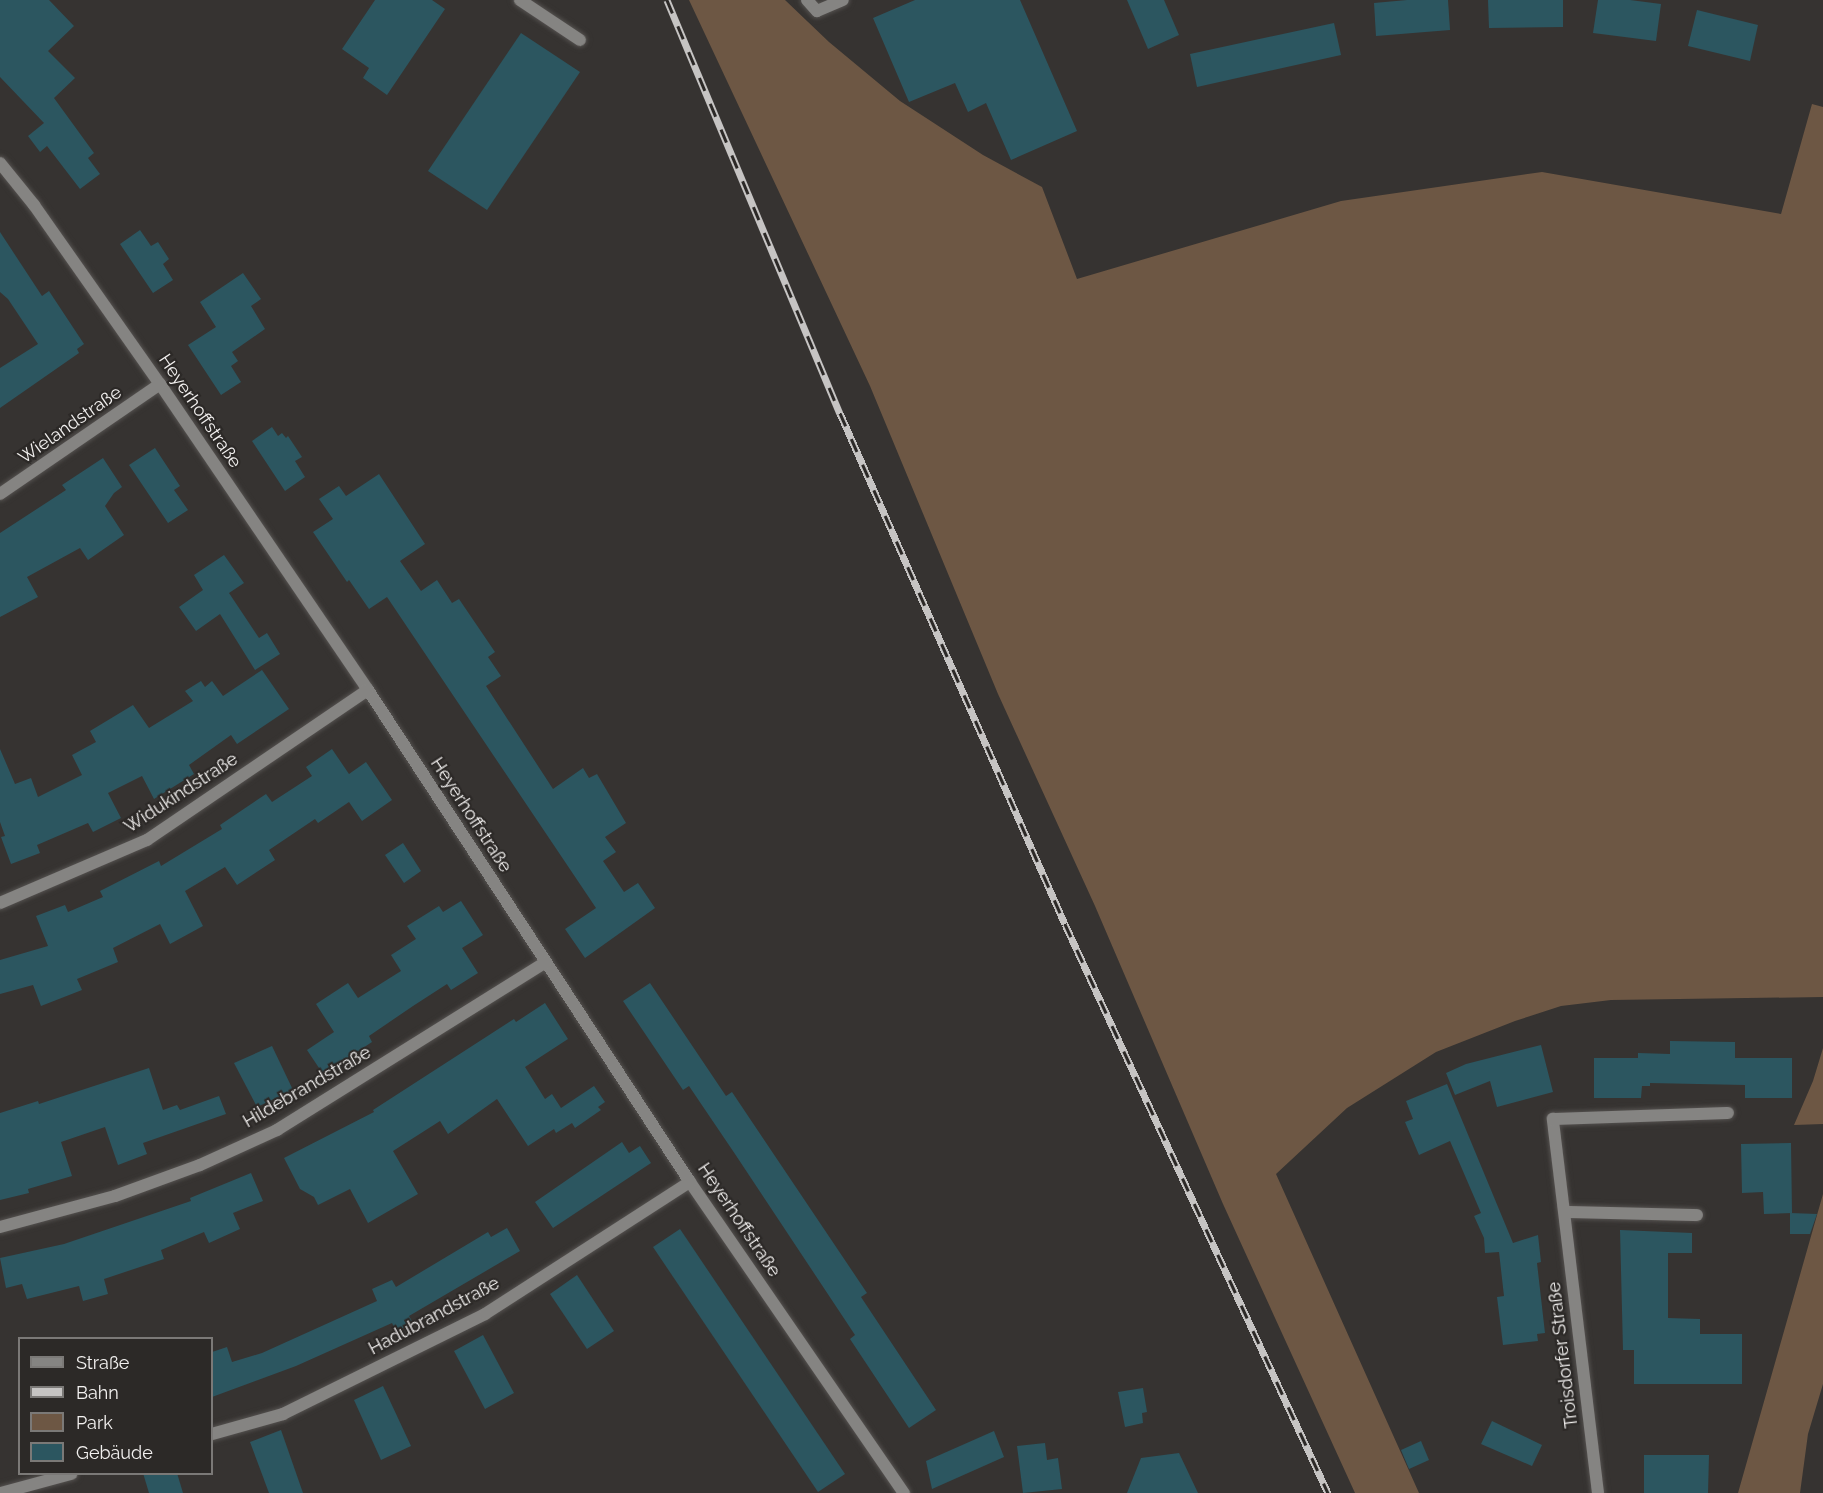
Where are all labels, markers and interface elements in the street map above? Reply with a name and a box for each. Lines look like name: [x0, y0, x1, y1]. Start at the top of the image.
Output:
street label: Heyerhoffstraße: [154, 350, 246, 472]
street label: Wielandstraße: [14, 381, 126, 469]
street label: Widukindstraße: [120, 748, 242, 838]
street label: Heyerhoffstraße: [426, 754, 516, 876]
street label: Hildebrandstraße: [239, 1042, 375, 1132]
street label: Heyerhoffstraße: [693, 1159, 785, 1281]
street label: Hadubrandstraße: [365, 1272, 503, 1360]
street label: Troisdorfer Straße: [1543, 1281, 1583, 1429]
legend: [18, 1337, 213, 1475]
text: Straße: [76, 1352, 129, 1373]
text: Bahn: [76, 1382, 119, 1403]
text: Park: [76, 1412, 113, 1433]
text: Gebäude: [76, 1442, 153, 1463]

